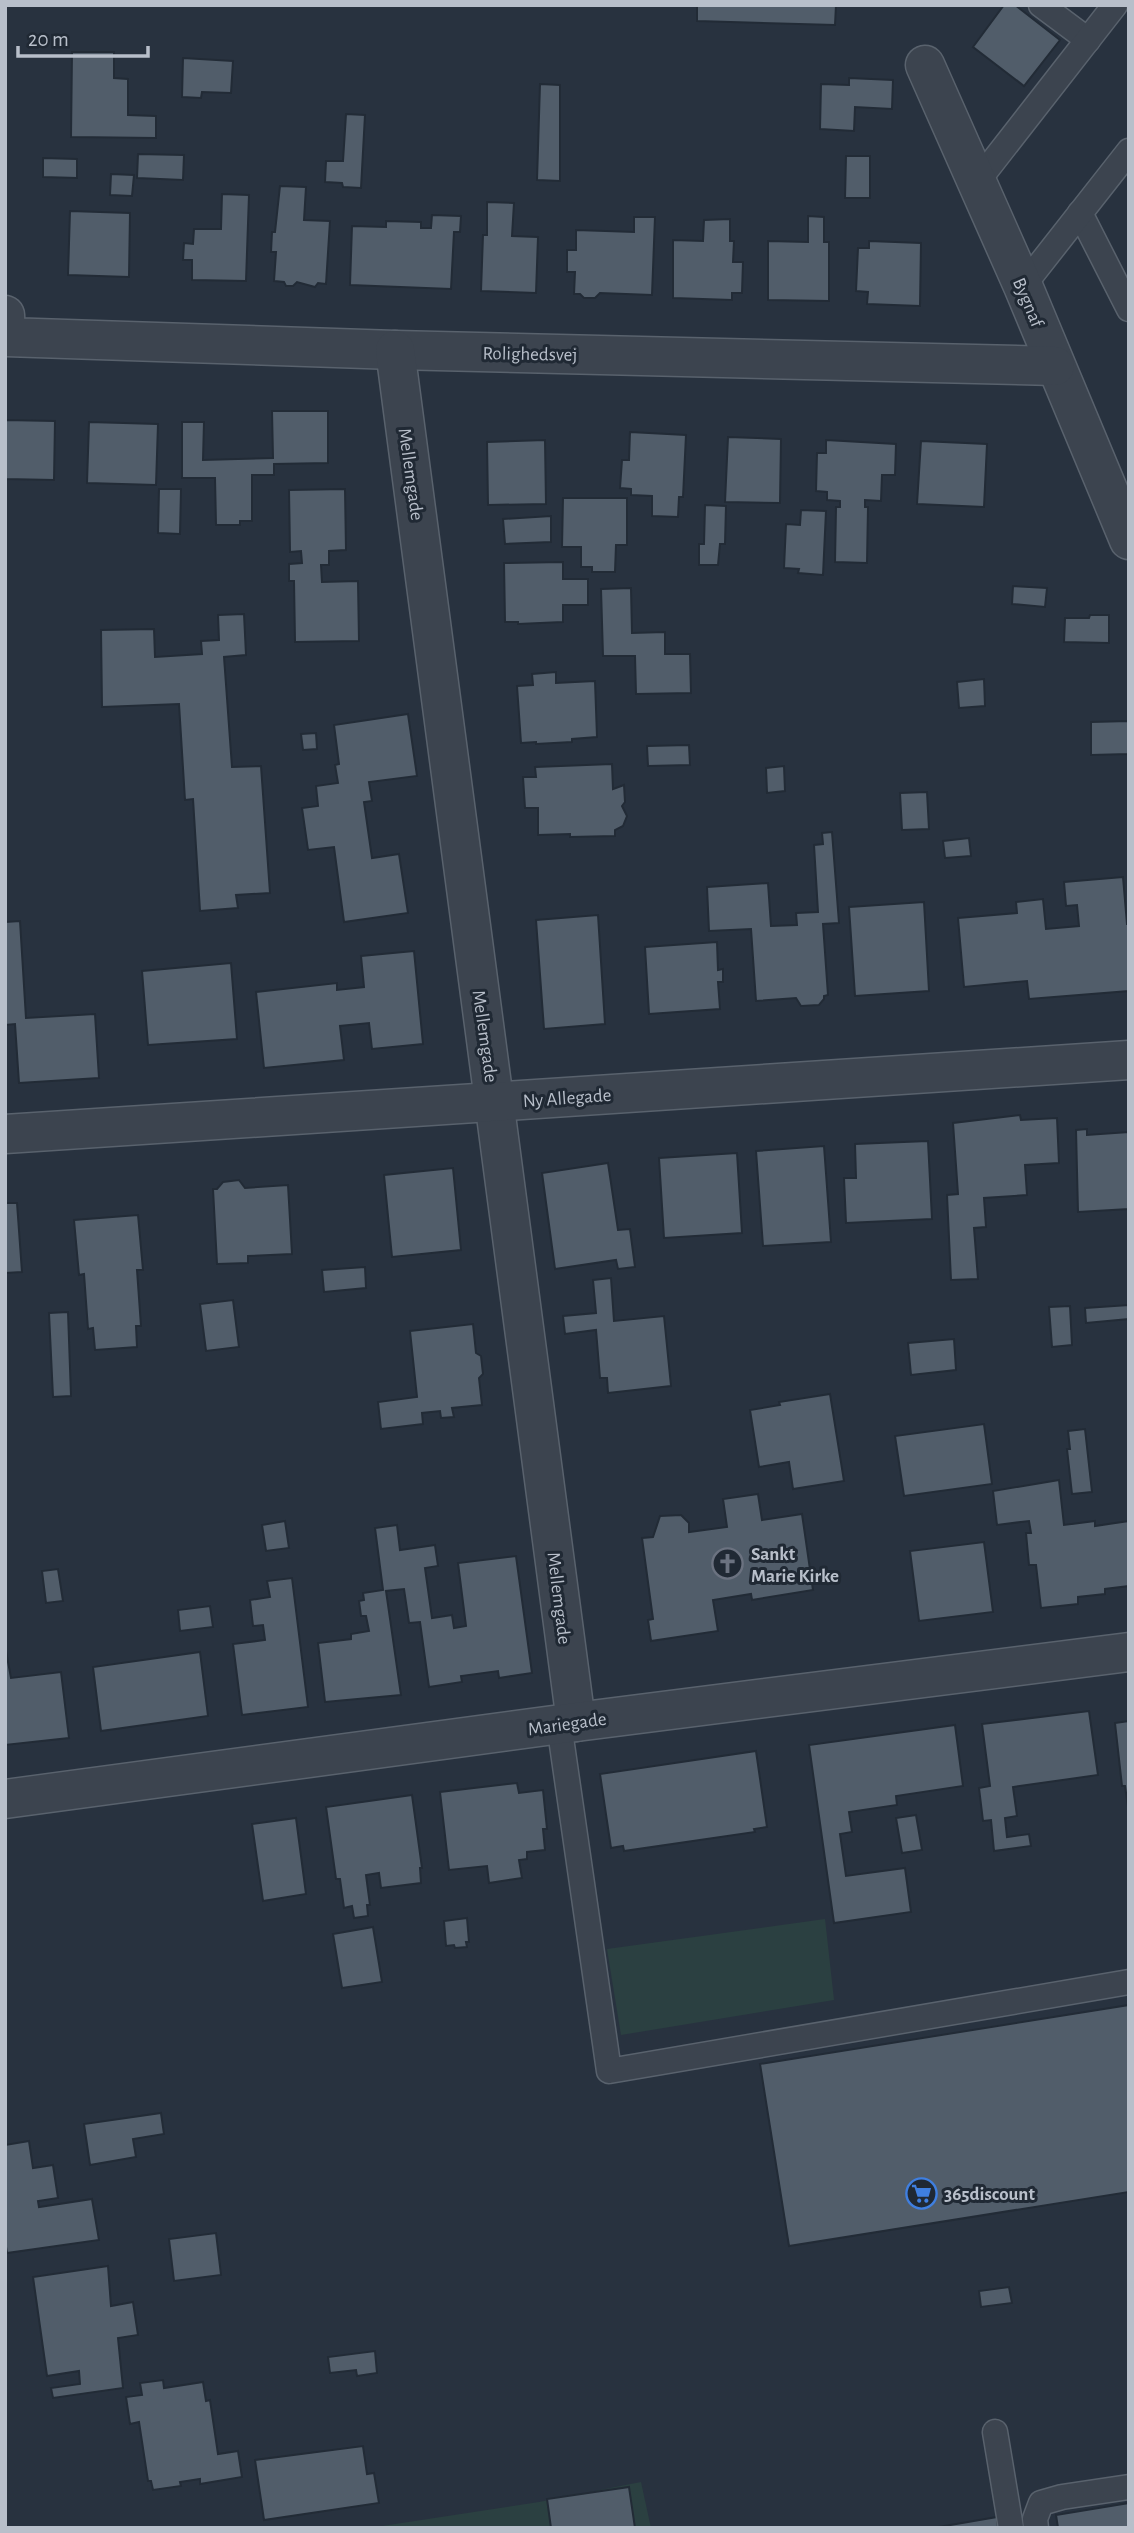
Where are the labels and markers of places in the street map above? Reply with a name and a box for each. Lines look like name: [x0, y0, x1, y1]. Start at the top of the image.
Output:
place label: Sankt Marie Kirke: [751, 1545, 839, 1586]
church icon: Sankt Marie Kirke: [711, 1547, 745, 1581]
supermarket icon: 365discount: [904, 2176, 938, 2210]
place label: 365discount: [944, 2185, 1035, 2204]

